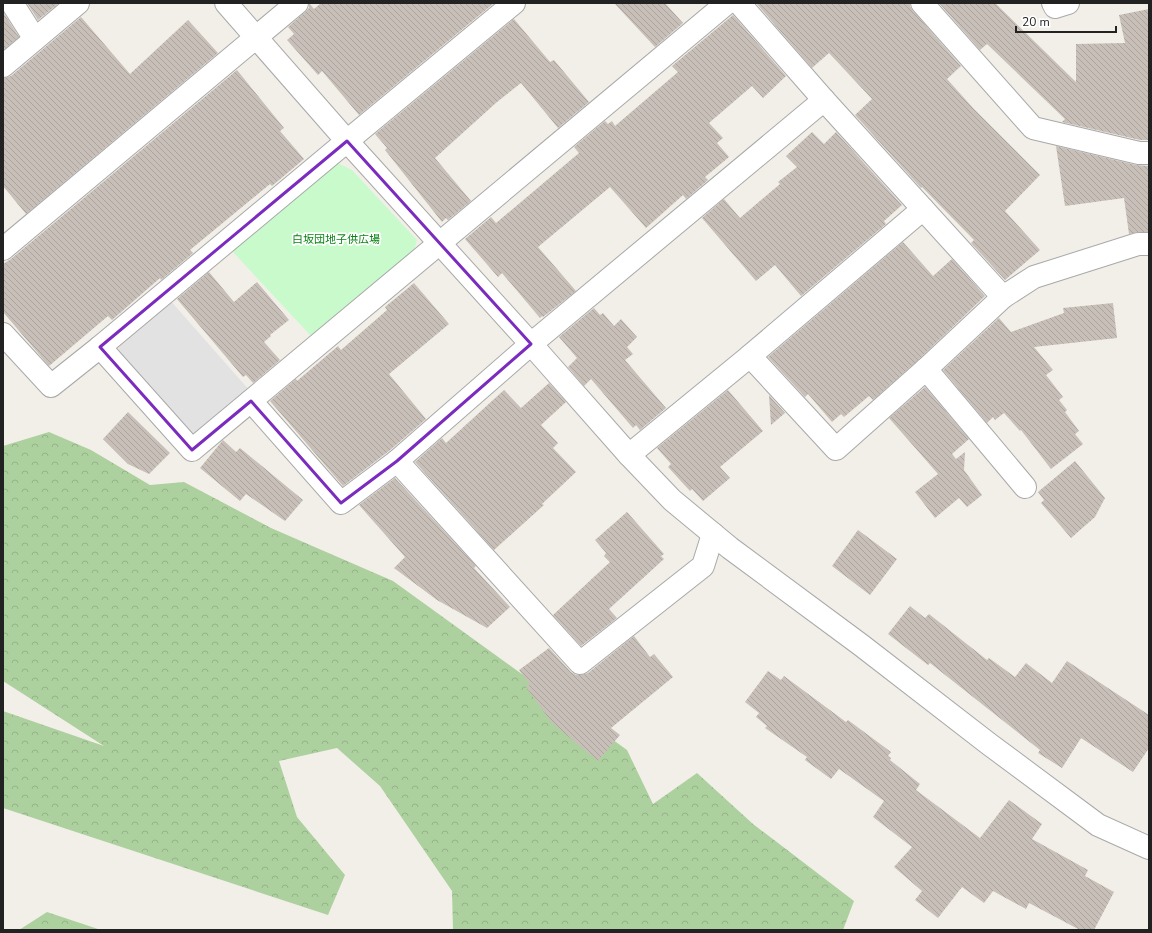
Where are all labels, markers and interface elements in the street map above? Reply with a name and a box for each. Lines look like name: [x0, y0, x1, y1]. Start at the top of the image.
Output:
scale bar: [1016, 8, 1116, 34]
text: 20 m: [1022, 14, 1050, 30]
park label: 白坂団地子供広場: [292, 232, 380, 247]

